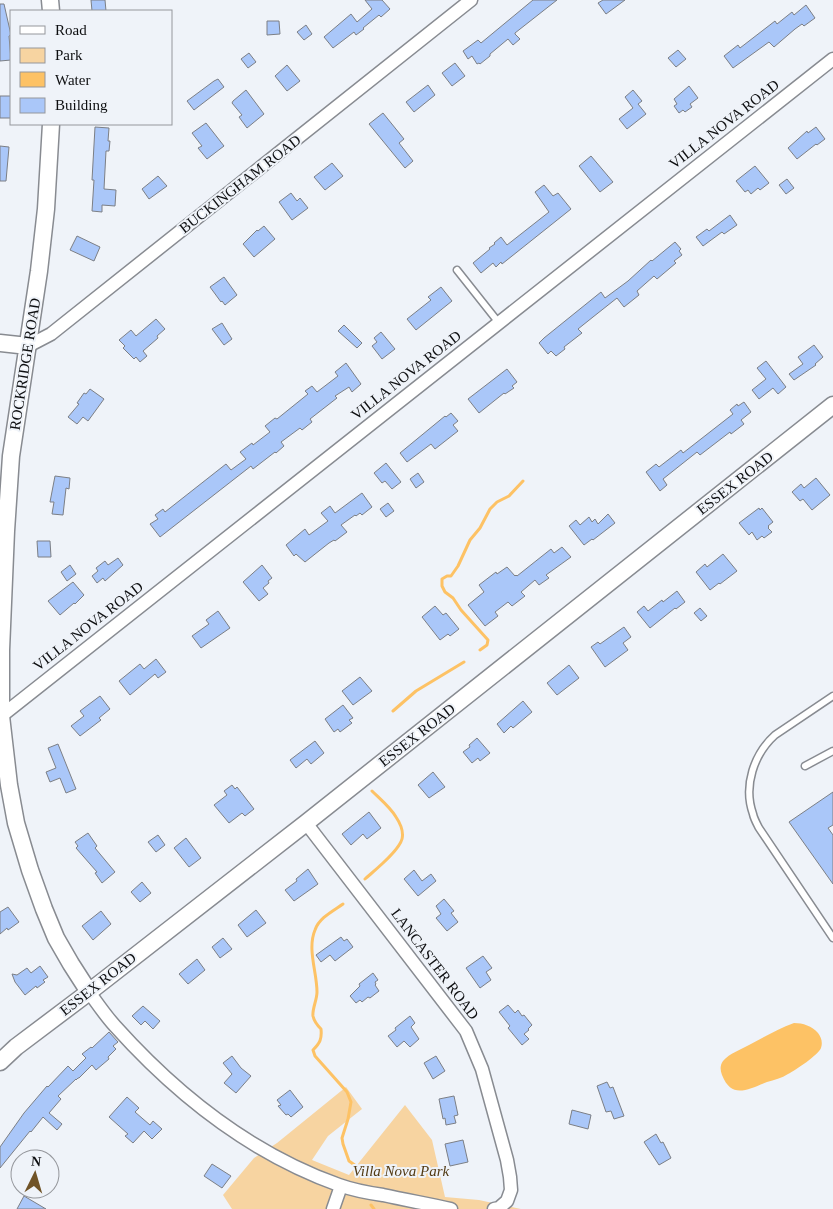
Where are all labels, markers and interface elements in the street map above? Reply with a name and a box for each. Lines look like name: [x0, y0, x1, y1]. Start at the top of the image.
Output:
legend: [10, 10, 172, 125]
text: Road: [55, 22, 87, 38]
text: Park: [55, 47, 83, 63]
text: Water: [55, 72, 90, 88]
street label: VILLA NOVA ROAD: [666, 76, 782, 172]
text: Building: [55, 97, 108, 113]
street label: BUCKINGHAM ROAD: [176, 132, 304, 236]
street label: ROCKRIDGE ROAD: [7, 297, 43, 431]
street label: VILLA NOVA ROAD: [348, 327, 464, 423]
street label: ESSEX ROAD: [694, 448, 776, 518]
street label: VILLA NOVA ROAD: [30, 578, 146, 674]
street label: ESSEX ROAD: [376, 700, 458, 770]
street label: LANCASTER ROAD: [388, 905, 482, 1023]
street label: ESSEX ROAD: [57, 949, 139, 1019]
north arrow: [10, 1149, 60, 1199]
text: N: [30, 1154, 42, 1169]
park label: Villa Nova Park: [353, 1163, 450, 1179]

